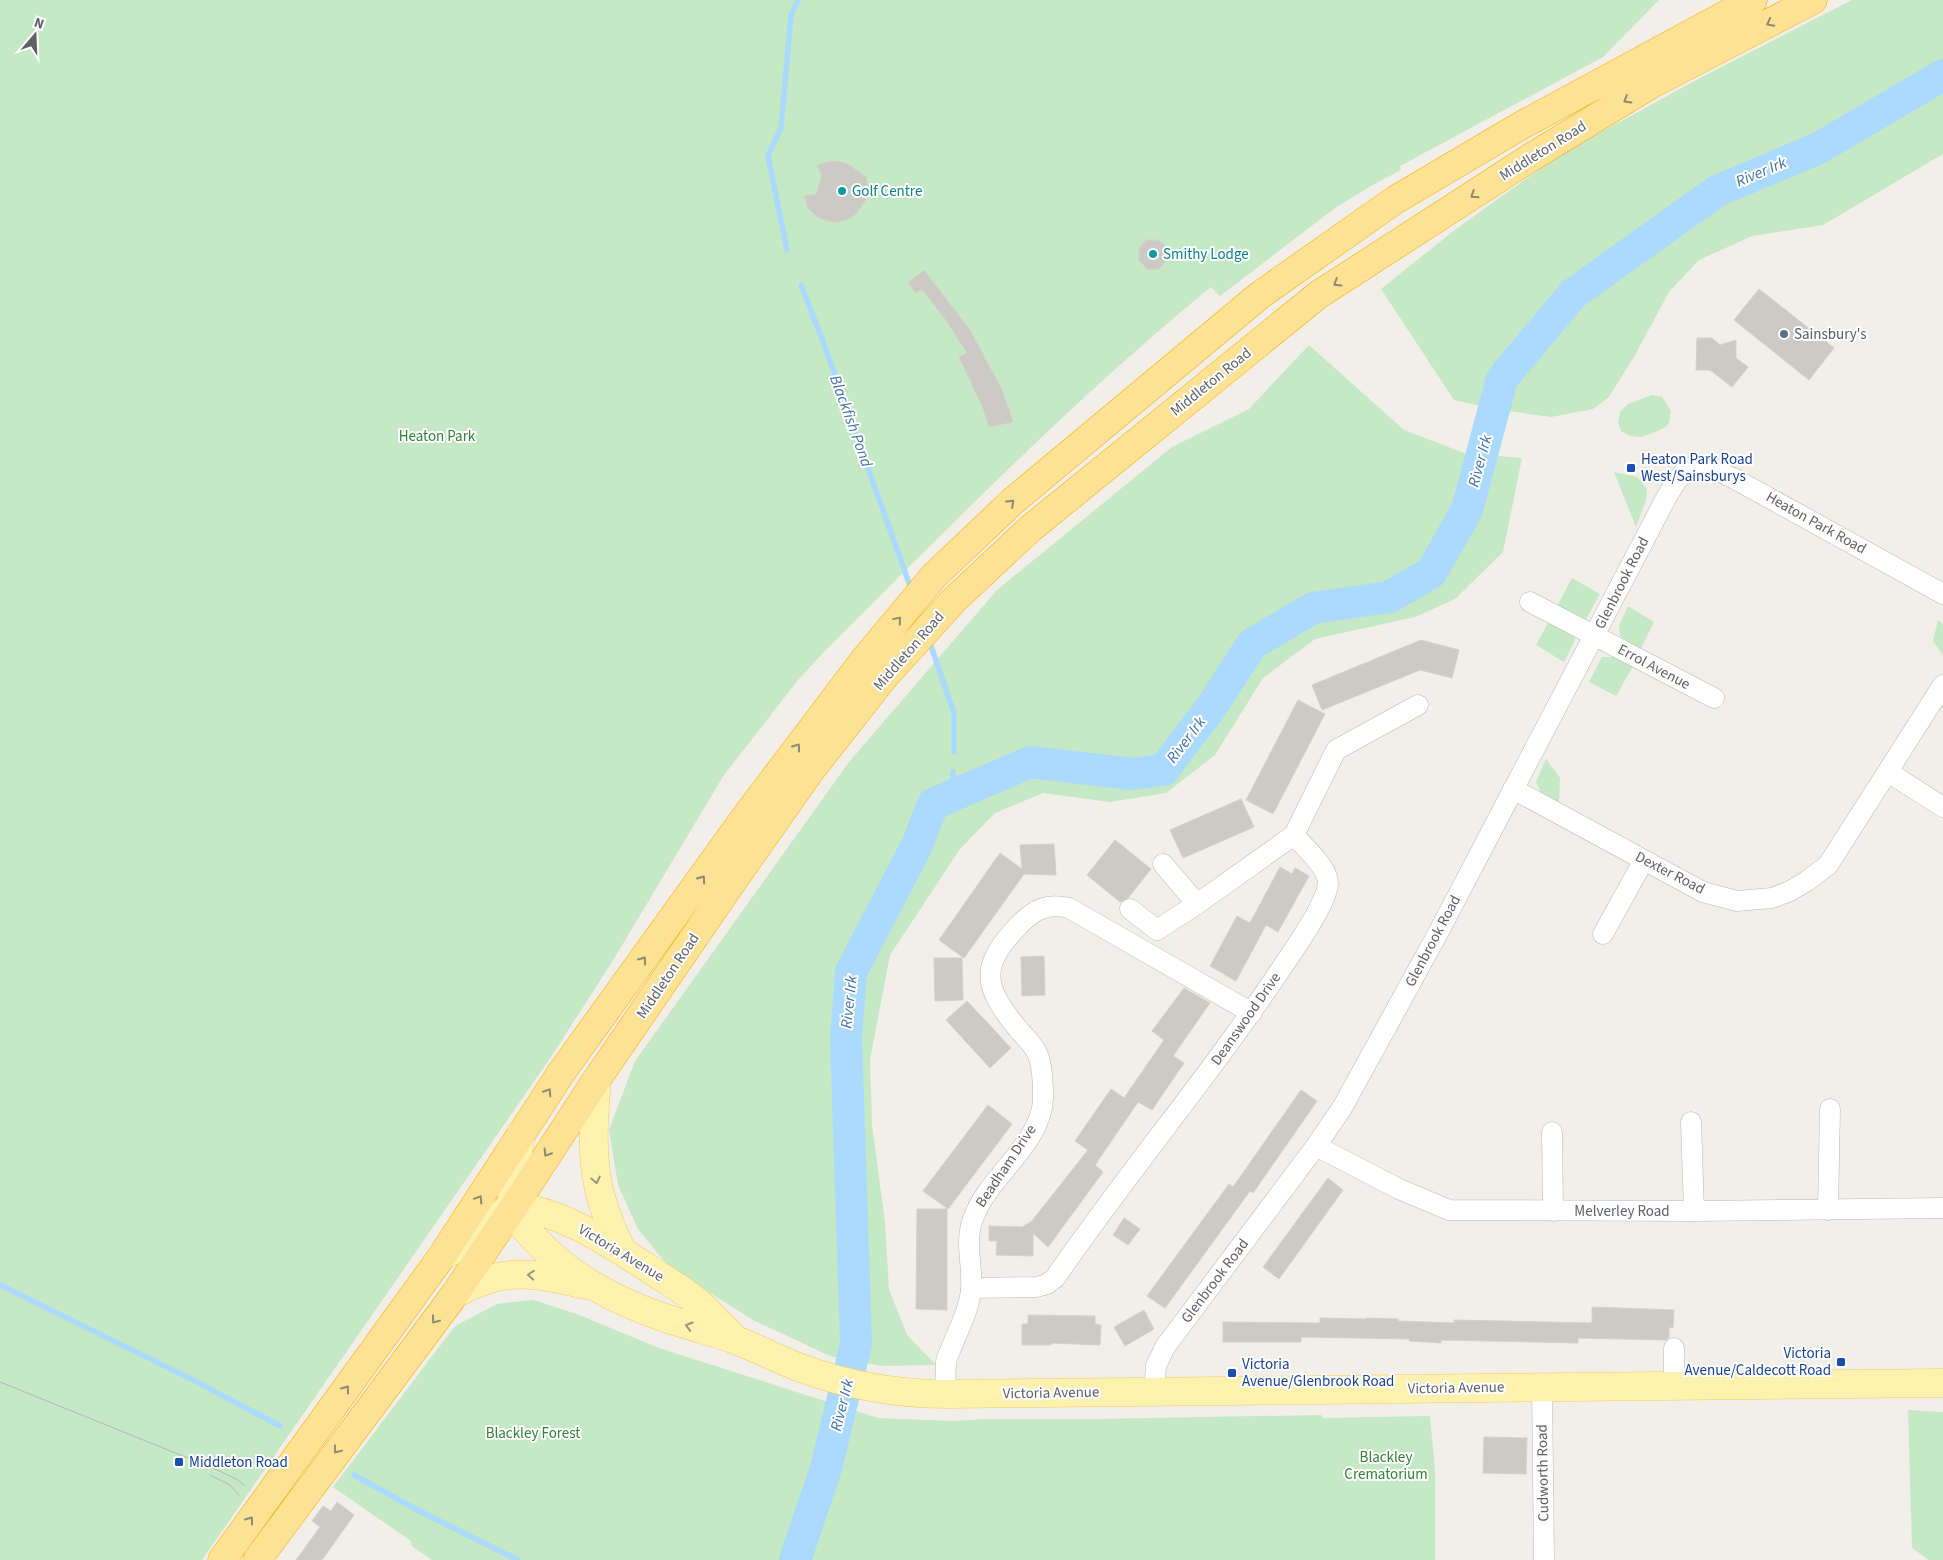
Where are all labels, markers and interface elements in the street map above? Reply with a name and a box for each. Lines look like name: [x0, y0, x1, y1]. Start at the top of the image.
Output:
north arrow: [10, 10, 60, 60]
text: N: [31, 13, 47, 35]
one-way arrow: [1766, 17, 1775, 27]
one-way arrow: [1623, 93, 1632, 103]
street label: Middleton Road: [1496, 116, 1590, 186]
water label: River Irk: [1732, 151, 1790, 193]
place label: Golf Centre: [852, 181, 922, 202]
marker: Golf Centre: [836, 185, 848, 197]
one-way arrow: [1470, 188, 1479, 198]
place label: Smithy Lodge: [1163, 244, 1249, 265]
marker: Smithy Lodge: [1147, 248, 1159, 260]
one-way arrow: [1334, 276, 1343, 286]
place label: Sainsbury's: [1794, 324, 1867, 345]
marker: Sainsbury's: [1778, 328, 1790, 340]
street label: Middleton Road: [1166, 343, 1256, 421]
water label: Blackfish Pond: [824, 372, 878, 470]
park label: Heaton Park: [399, 426, 476, 447]
water label: River Irk: [1462, 432, 1498, 490]
place label: Heaton Park Road West/Sainsburys: [1641, 449, 1753, 487]
marker: Heaton Park Road West/Sainsburys: [1625, 462, 1637, 474]
street label: Heaton Park Road: [1762, 487, 1870, 559]
one-way arrow: [1005, 500, 1014, 509]
street label: Glenbrook Road: [1590, 533, 1654, 633]
street label: Middleton Road: [869, 607, 949, 695]
one-way arrow: [892, 616, 901, 625]
street label: Errol Avenue: [1614, 639, 1694, 695]
water label: River Irk: [1161, 712, 1211, 768]
one-way arrow: [791, 743, 800, 753]
street label: Dexter Road: [1632, 846, 1708, 900]
one-way arrow: [696, 876, 704, 885]
street label: Glenbrook Road: [1400, 891, 1466, 991]
street label: Middleton Road: [632, 929, 704, 1023]
one-way arrow: [637, 956, 646, 966]
street label: Deanswood Drive: [1206, 968, 1286, 1070]
water label: River Irk: [835, 974, 863, 1030]
one-way arrow: [542, 1089, 551, 1098]
street label: Beadham Drive: [971, 1120, 1041, 1212]
one-way arrow: [544, 1148, 554, 1157]
one-way arrow: [590, 1176, 601, 1185]
one-way arrow: [473, 1195, 482, 1204]
street label: Melverley Road: [1574, 1201, 1670, 1222]
street label: Victoria Avenue: [574, 1219, 668, 1287]
street label: Glenbrook Road: [1176, 1234, 1254, 1328]
one-way arrow: [527, 1269, 535, 1280]
one-way arrow: [432, 1314, 441, 1324]
one-way arrow: [685, 1321, 694, 1331]
place label: Victoria Avenue/Caldecott Road: [1685, 1343, 1831, 1381]
place label: Victoria Avenue/Glenbrook Road: [1242, 1354, 1394, 1392]
marker: Victoria Avenue/Caldecott Road: [1835, 1356, 1847, 1368]
marker: Victoria Avenue/Glenbrook Road: [1226, 1367, 1238, 1379]
water label: River Irk: [825, 1376, 859, 1433]
street label: Victoria Avenue: [1407, 1377, 1505, 1399]
street label: Victoria Avenue: [1002, 1382, 1100, 1404]
one-way arrow: [340, 1385, 349, 1395]
park label: Blackley Forest: [486, 1423, 580, 1444]
street label: Cudworth Road: [1532, 1424, 1554, 1522]
one-way arrow: [335, 1444, 343, 1453]
park label: Blackley Crematorium: [1344, 1447, 1428, 1485]
place label: Middleton Road: [189, 1452, 288, 1473]
marker: Middleton Road: [173, 1456, 185, 1468]
one-way arrow: [244, 1517, 252, 1526]

